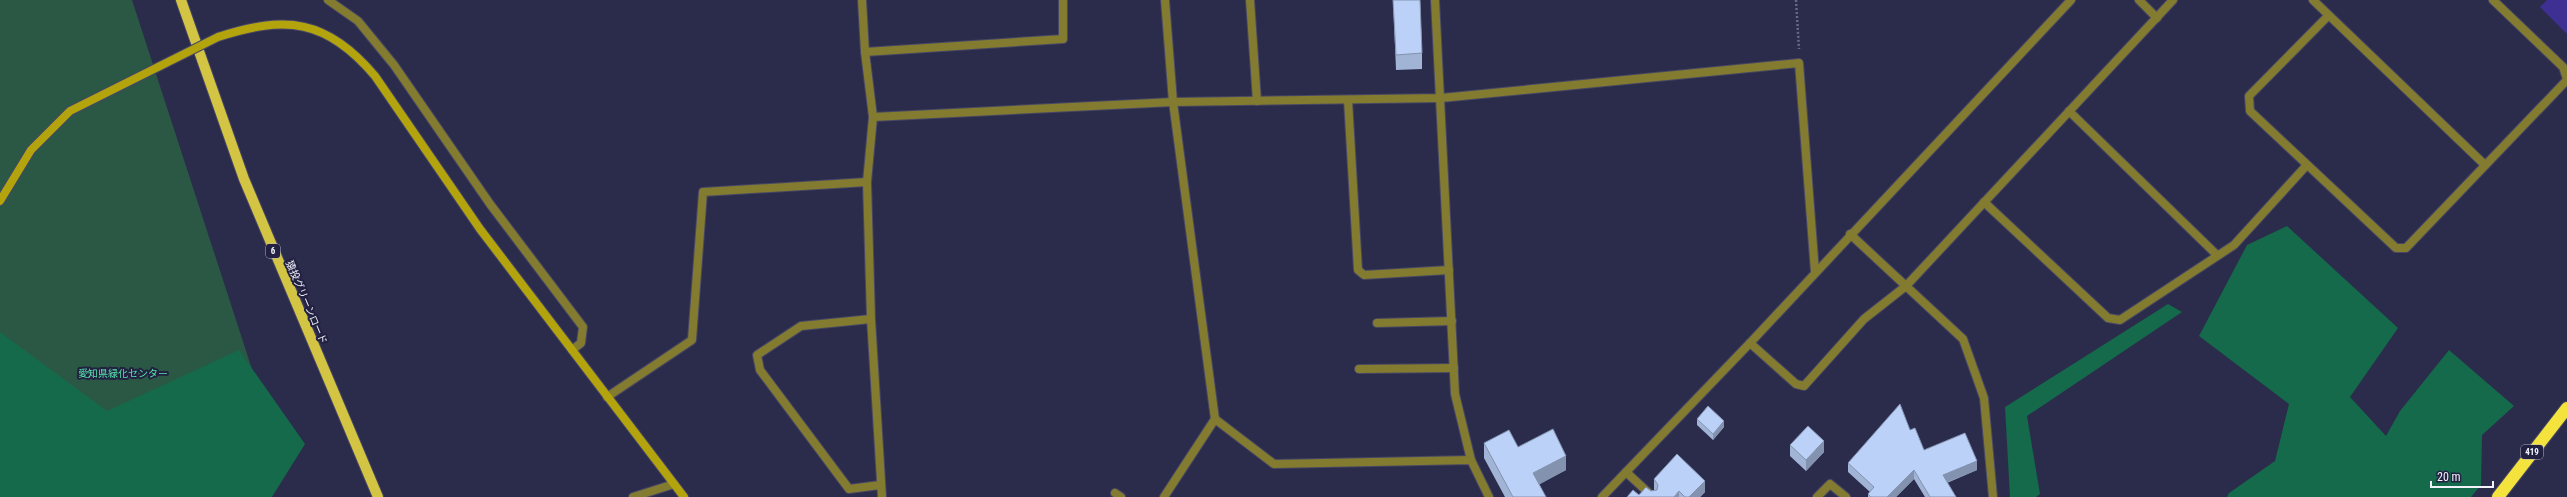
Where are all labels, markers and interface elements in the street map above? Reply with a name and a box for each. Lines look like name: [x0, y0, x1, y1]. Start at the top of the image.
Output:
road number: 6: [266, 244, 280, 258]
street label: 猿投グリーンロード: [284, 259, 329, 346]
park label: 愛知県緑化センター: [78, 368, 168, 379]
road number: 419: [2521, 445, 2543, 459]
scale bar: [2431, 463, 2493, 489]
text: 20 m: [2437, 470, 2461, 484]

